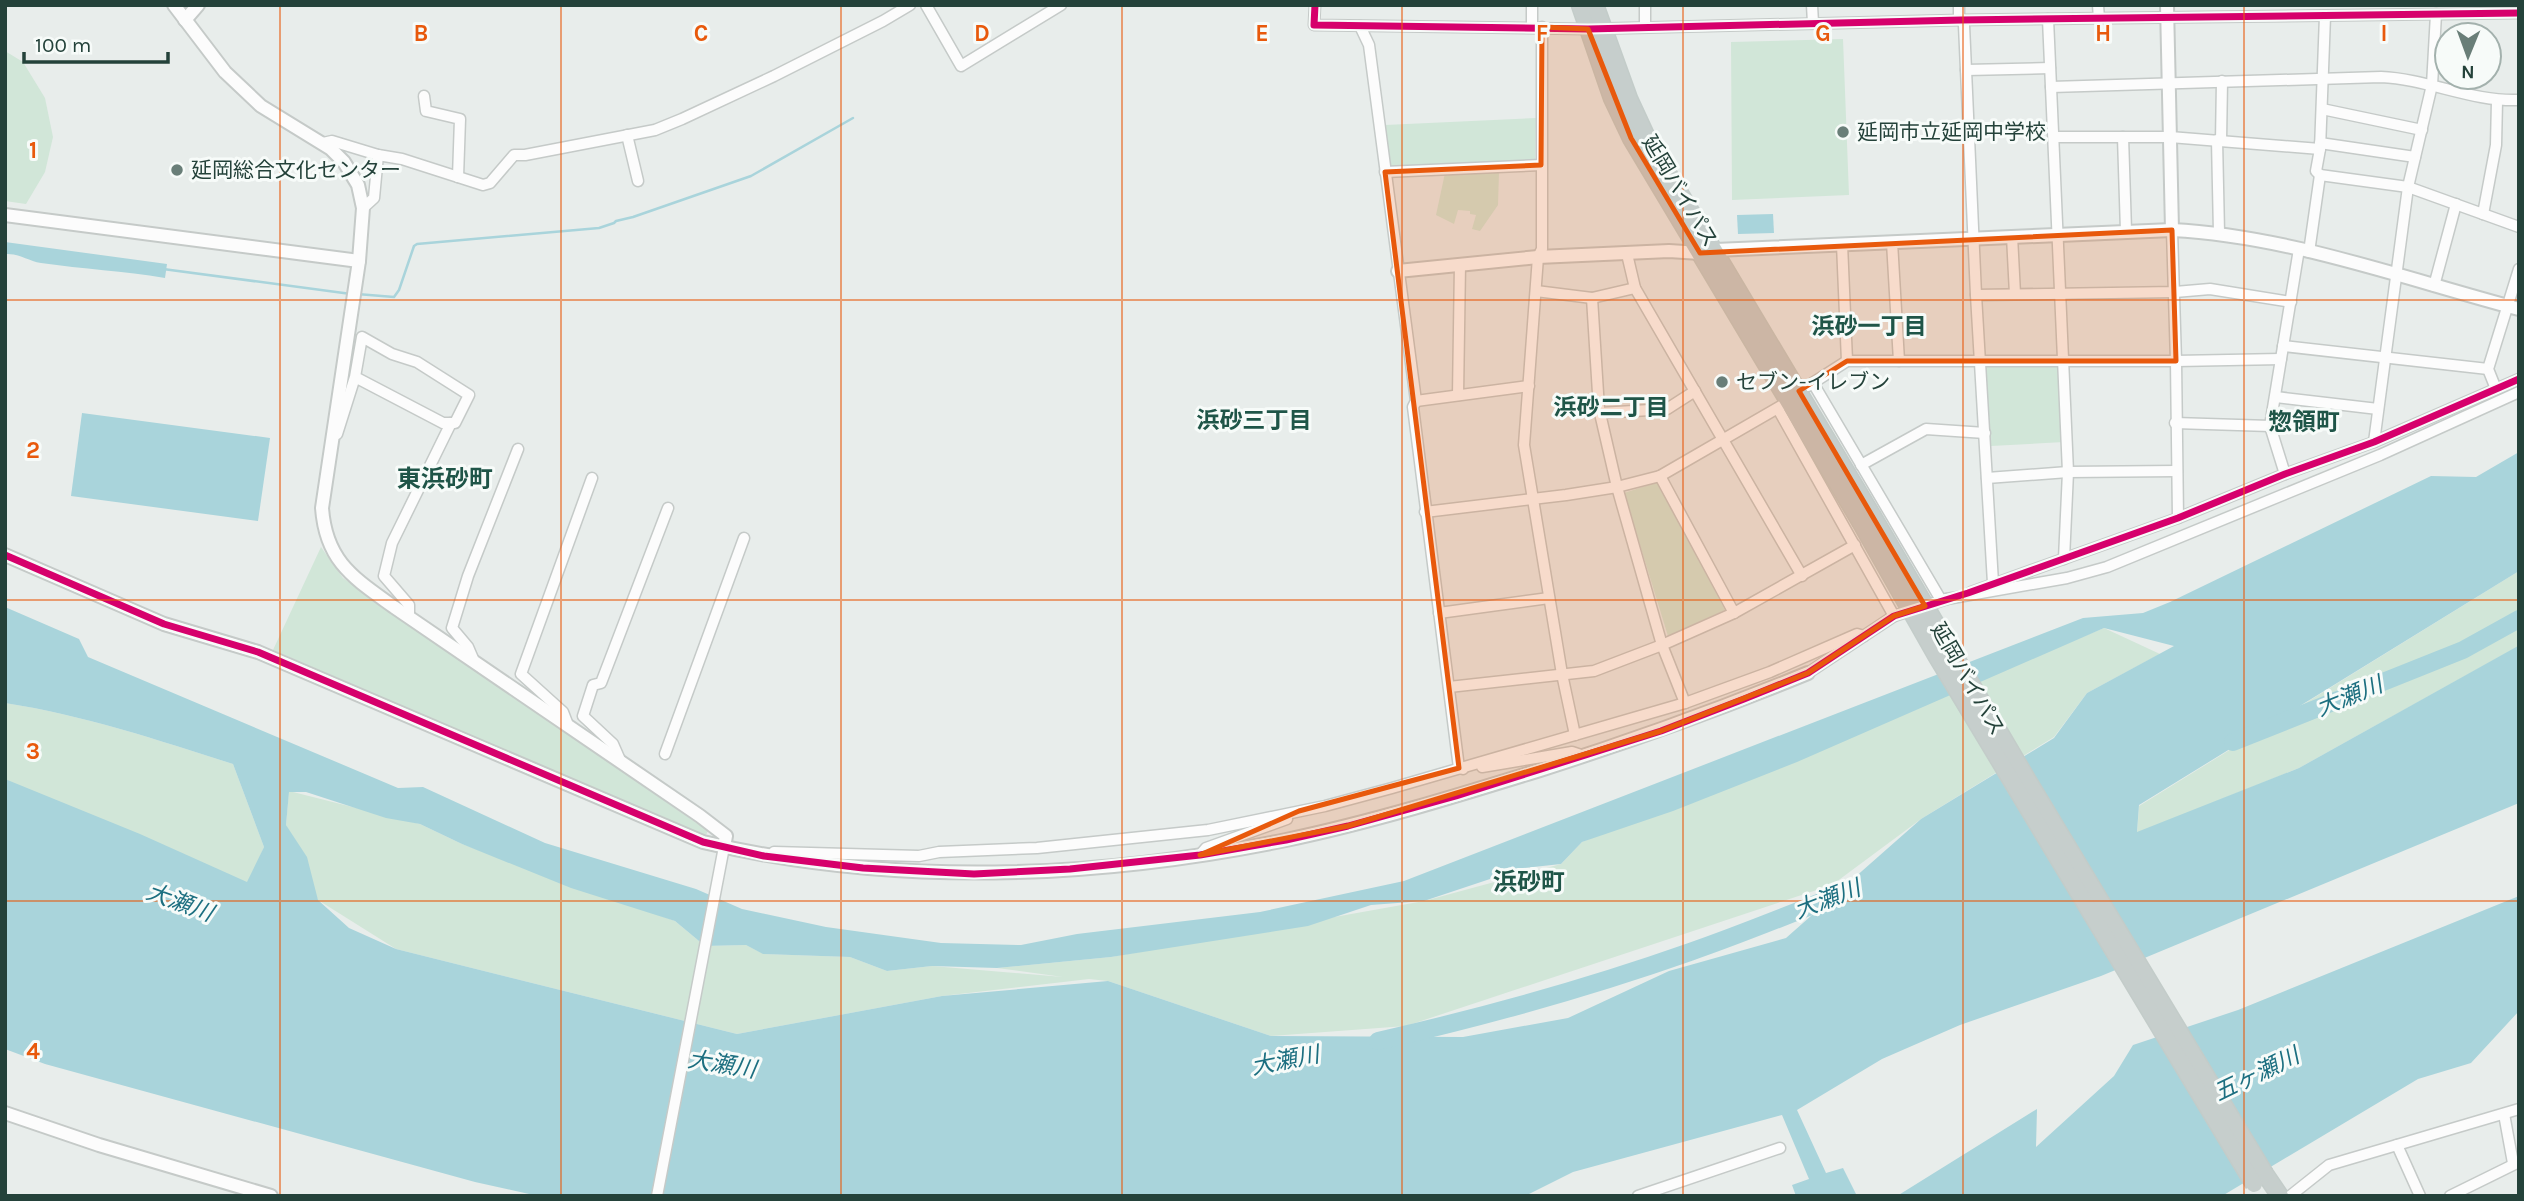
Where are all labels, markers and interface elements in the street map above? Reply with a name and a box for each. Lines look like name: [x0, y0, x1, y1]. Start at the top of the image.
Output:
text: B: [414, 20, 428, 47]
text: C: [694, 20, 708, 47]
text: D: [974, 20, 990, 47]
text: E: [1255, 20, 1269, 47]
text: F: [1536, 20, 1548, 47]
text: G: [1815, 20, 1831, 47]
text: H: [2095, 20, 2111, 47]
text: I: [2380, 20, 2388, 47]
scale bar: [24, 21, 168, 65]
north arrow: [2433, 21, 2503, 91]
text: 100 m: [35, 33, 92, 57]
text: N: [2461, 61, 2475, 83]
place label: 延岡市立延岡中学校: [1857, 120, 2046, 144]
marker: 延岡市立延岡中学校: [1835, 124, 1851, 140]
street label: 延岡バイパス: [1637, 131, 1723, 251]
text: 1: [29, 137, 37, 164]
place label: 延岡総合文化センター: [191, 158, 401, 182]
marker: 延岡総合文化センター: [169, 162, 185, 178]
district label: 浜砂一丁目: [1812, 313, 1927, 340]
place label: セブン-イレブン: [1736, 370, 1890, 394]
marker: セブン-イレブン: [1714, 374, 1730, 390]
district label: 浜砂二丁目: [1554, 394, 1669, 421]
district label: 浜砂三丁目: [1197, 407, 1312, 434]
district label: 惣領町: [2268, 408, 2340, 436]
text: 2: [26, 437, 40, 464]
district label: 東浜砂町: [397, 465, 493, 493]
street label: 延岡バイパス: [1926, 619, 2010, 739]
water label: 大瀬川: [2312, 670, 2389, 722]
text: 3: [26, 738, 40, 765]
district label: 浜砂町: [1493, 868, 1565, 896]
water label: 大瀬川: [1790, 873, 1867, 924]
water label: 大瀬川: [143, 878, 220, 928]
text: 4: [26, 1038, 40, 1065]
water label: 大瀬川: [1249, 1040, 1324, 1080]
water label: 五ヶ瀬川: [2209, 1041, 2306, 1107]
water label: 大瀬川: [686, 1046, 761, 1084]

